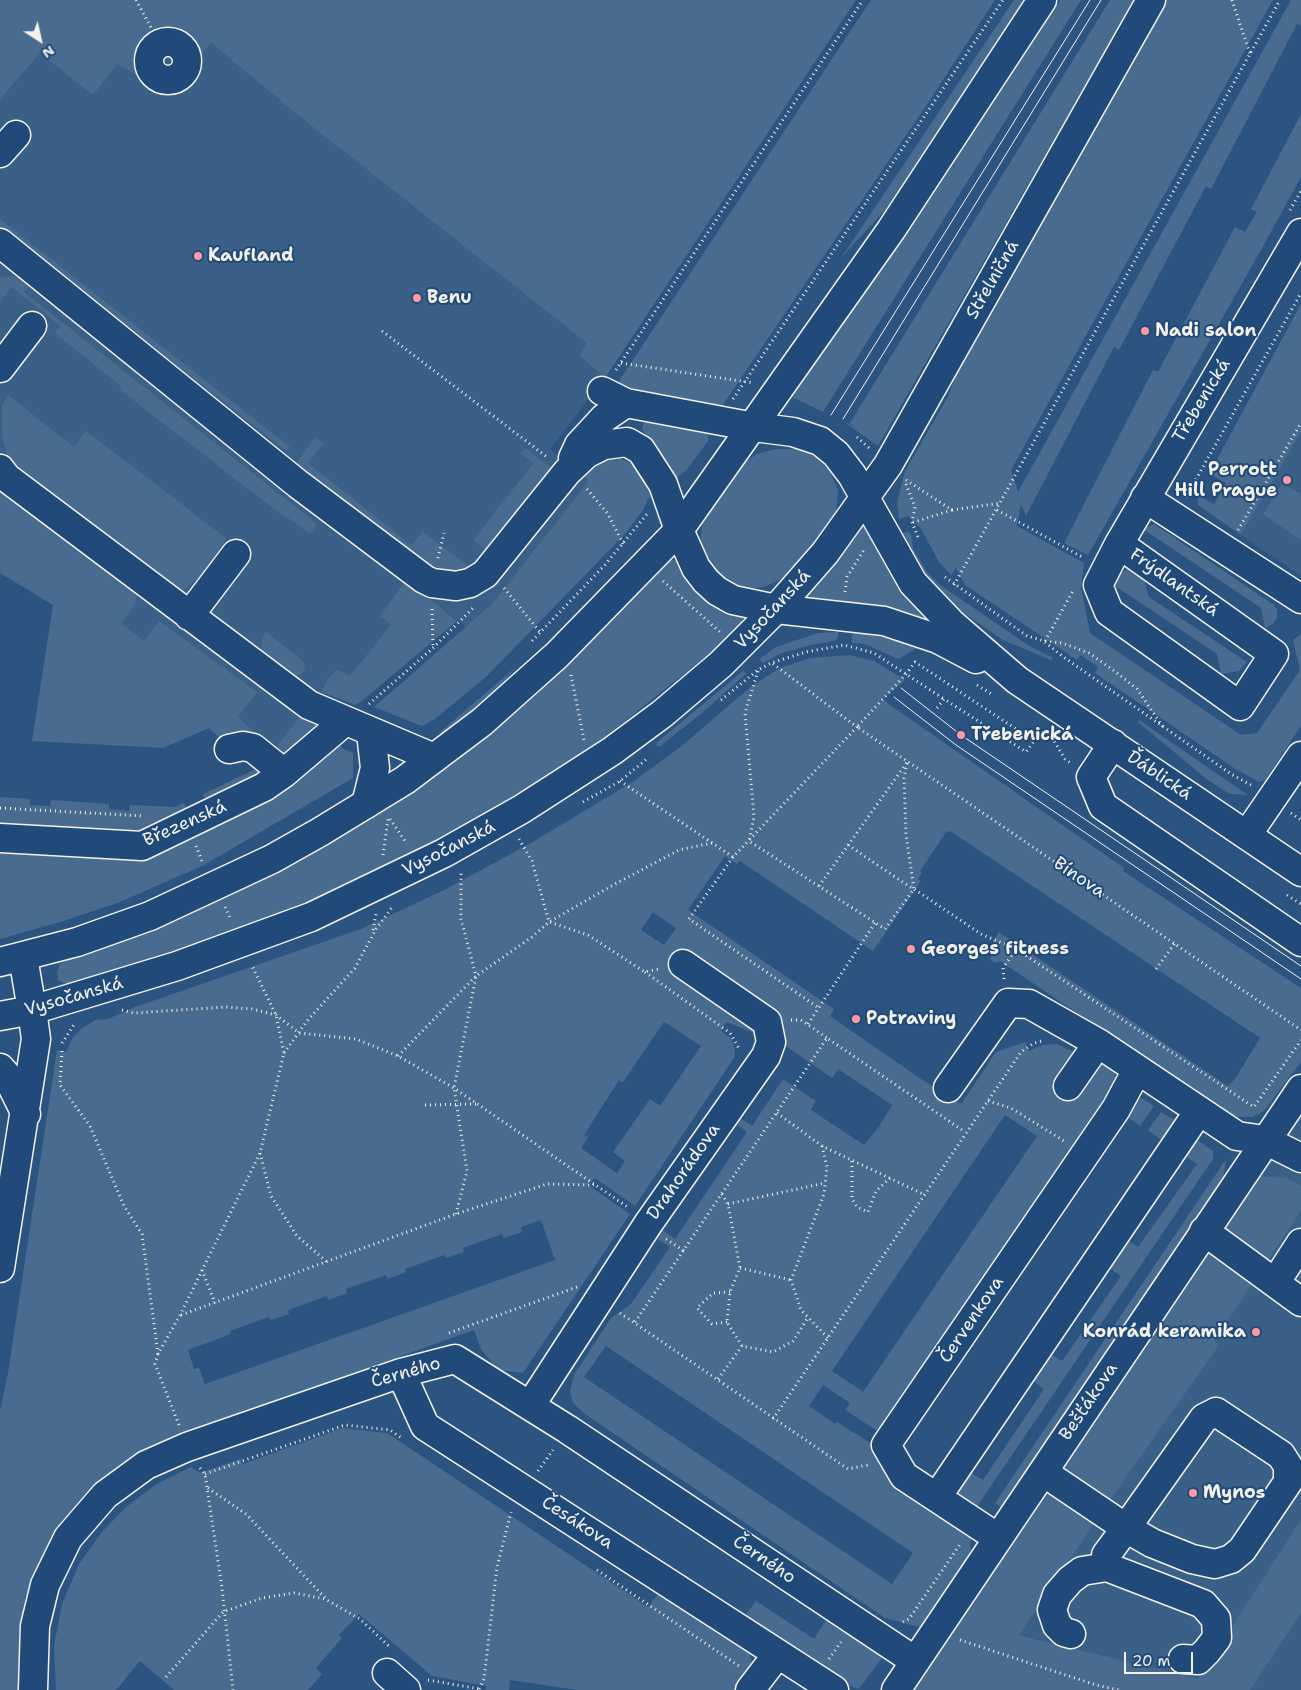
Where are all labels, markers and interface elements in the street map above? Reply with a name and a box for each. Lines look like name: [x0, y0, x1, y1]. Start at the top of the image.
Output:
north arrow: [15, 15, 65, 65]
text: N: [39, 42, 58, 63]
street label: Střelničná: [962, 237, 1024, 323]
place label: Kaufland: [208, 245, 294, 267]
marker: Kaufland: [192, 250, 204, 262]
place label: Benu: [427, 287, 472, 309]
marker: Benu: [411, 292, 423, 304]
place label: Nadi salon: [1155, 320, 1256, 342]
marker: Nadi salon: [1139, 325, 1151, 337]
street label: Třebenická: [1169, 355, 1235, 447]
place label: Perrott Hill Prague: [1175, 459, 1277, 502]
marker: Perrott Hill Prague: [1281, 474, 1293, 486]
street label: Frýdlantská: [1125, 544, 1223, 622]
street label: Vysočanská: [731, 566, 815, 654]
place label: Třebenická: [971, 724, 1074, 746]
marker: Třebenická: [955, 729, 967, 741]
street label: Ďáblická: [1123, 747, 1195, 805]
street label: Březenská: [140, 796, 230, 852]
street label: Vysočanská: [399, 816, 499, 882]
street label: Bínova: [1049, 853, 1109, 903]
place label: Georges fitness: [921, 938, 1069, 960]
marker: Georges fitness: [905, 943, 917, 955]
street label: Vysočanská: [22, 973, 126, 1021]
place label: Potraviny: [866, 1008, 956, 1030]
marker: Potraviny: [850, 1013, 862, 1025]
street label: Drahorádova: [643, 1120, 725, 1224]
street label: Červenkova: [935, 1273, 1009, 1367]
place label: Konrád keramika: [1083, 1321, 1246, 1343]
marker: Konrád keramika: [1250, 1326, 1262, 1338]
street label: Černého: [369, 1353, 443, 1393]
street label: Bešťákova: [1055, 1359, 1123, 1445]
place label: Mynos: [1203, 1482, 1265, 1504]
marker: Mynos: [1187, 1487, 1199, 1499]
street label: Česákova: [537, 1492, 617, 1554]
street label: Černého: [728, 1531, 800, 1589]
scale bar: [1126, 1642, 1195, 1674]
text: 20 m: [1132, 1651, 1171, 1671]

